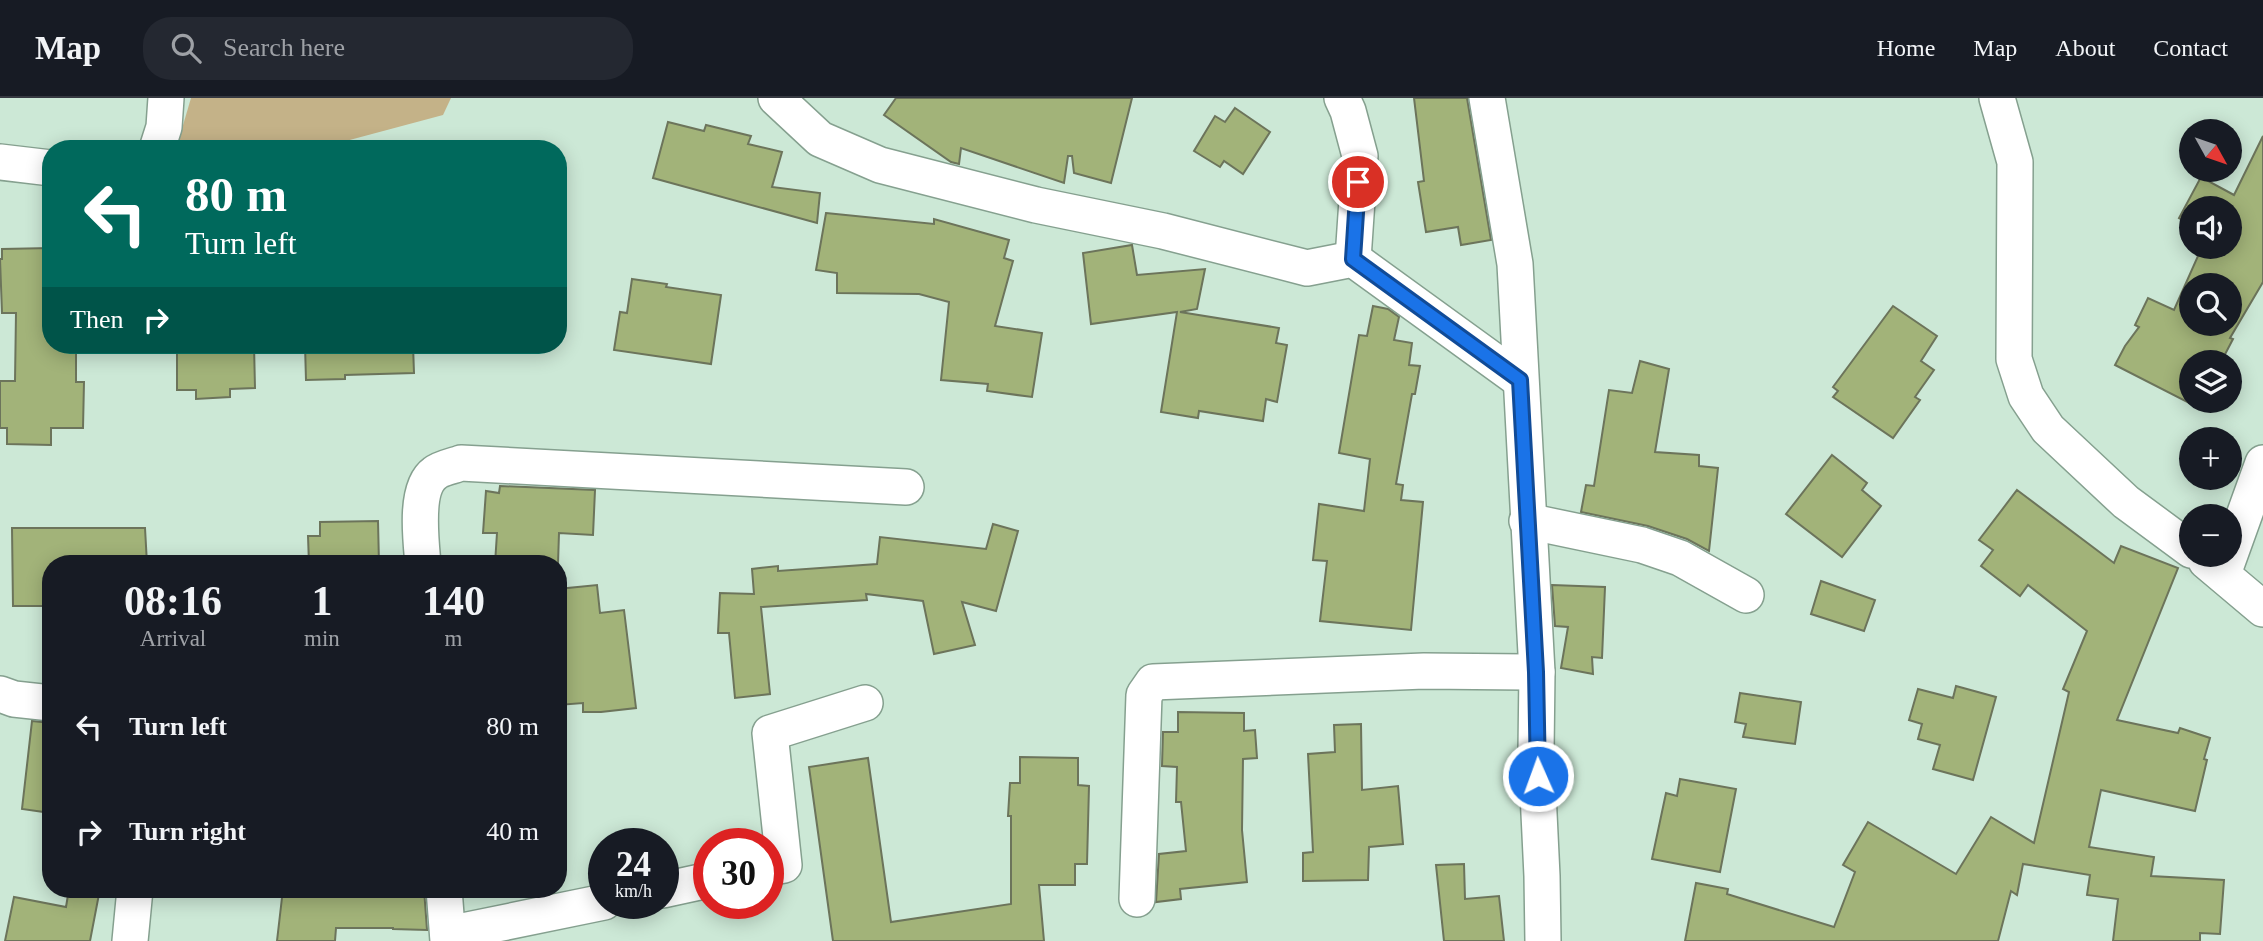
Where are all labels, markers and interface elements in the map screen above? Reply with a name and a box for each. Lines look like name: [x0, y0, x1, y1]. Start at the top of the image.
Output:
search box: [143, 17, 633, 80]
icon: search: [167, 29, 205, 67]
text: Map: [35, 30, 101, 66]
text: Search here: [223, 33, 345, 62]
text: Home: [1877, 35, 1935, 61]
text: Map: [1973, 35, 2017, 61]
text: About: [2055, 35, 2115, 61]
text: Contact: [2153, 35, 2228, 61]
north arrow: [2179, 119, 2242, 182]
map controls: [2179, 119, 2242, 567]
pin: [1328, 152, 1388, 212]
icon: arrive: [1339, 163, 1377, 201]
text: 80 m: [185, 167, 287, 222]
icon: left: [70, 168, 161, 259]
button: sound: [2179, 196, 2242, 259]
text: Turn left: [185, 225, 297, 261]
button: search: [2179, 273, 2242, 336]
icon: right: [137, 301, 175, 339]
text: Then: [70, 305, 123, 334]
button: layers: [2179, 350, 2242, 413]
button: +: [2179, 427, 2242, 490]
button: −: [2179, 504, 2242, 567]
text: 08:16: [124, 578, 222, 624]
text: 1: [311, 578, 332, 624]
text: 140: [422, 578, 485, 624]
text: Arrival: [140, 626, 206, 651]
text: min: [304, 626, 340, 651]
text: m: [444, 626, 462, 651]
icon: left: [70, 708, 108, 746]
text: Turn left: [129, 712, 227, 741]
text: 80 m: [486, 712, 539, 741]
position arrow: [1501, 739, 1575, 813]
icon: right: [70, 813, 108, 851]
text: Turn right: [129, 817, 246, 846]
text: 40 m: [486, 817, 539, 846]
speed limit sign: 30: [693, 828, 784, 919]
text: 24: [616, 845, 651, 884]
text: km/h: [615, 881, 652, 901]

